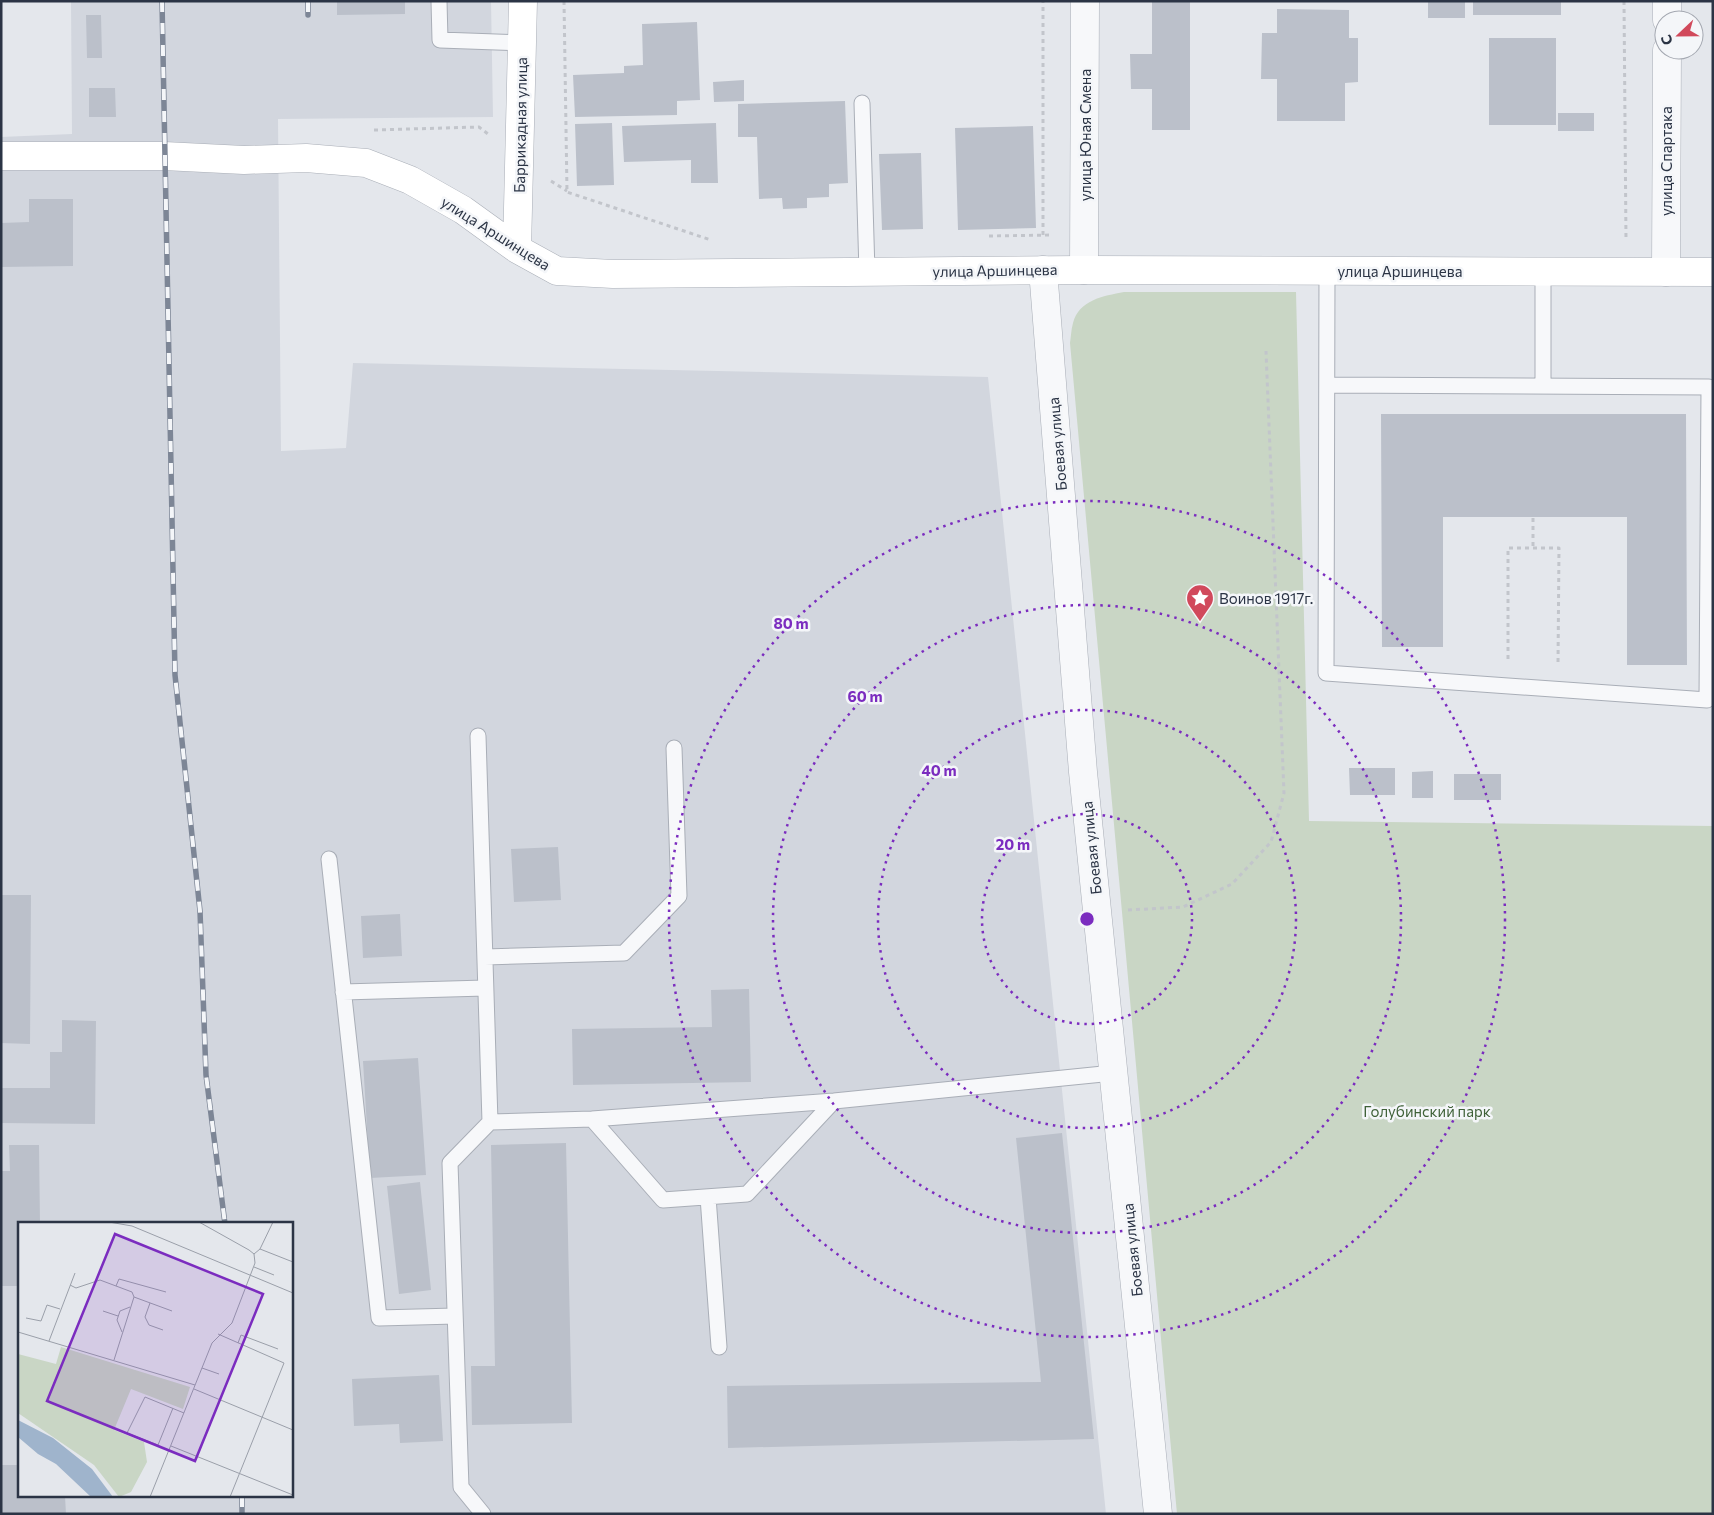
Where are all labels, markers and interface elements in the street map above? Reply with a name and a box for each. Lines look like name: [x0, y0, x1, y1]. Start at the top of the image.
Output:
north arrow: [1654, 10, 1704, 60]
text: С: [1657, 32, 1676, 48]
street label: Баррикадная улица: [510, 57, 530, 193]
street label: улица Юная Смена: [1076, 69, 1094, 201]
street label: улица Спартака: [1657, 106, 1675, 216]
street label: улица Аршинцева: [438, 192, 554, 274]
street label: улица Аршинцева: [932, 260, 1058, 280]
street label: улица Аршинцева: [1338, 262, 1463, 280]
street label: Боевая улица: [1044, 396, 1070, 492]
place icon: Воинов 1917г.: [1185, 583, 1215, 622]
place label: Воинов 1917г.: [1219, 589, 1313, 607]
text: 80 m: [773, 614, 809, 632]
text: 60 m: [847, 687, 883, 705]
text: 40 m: [921, 761, 957, 779]
street label: Боевая улица: [1077, 800, 1105, 896]
text: 20 m: [996, 835, 1030, 853]
centre of rings: [1078, 910, 1096, 928]
park label: Голубинский парк: [1363, 1102, 1491, 1120]
street label: Боевая улица: [1118, 1202, 1146, 1298]
inset map: [18, 1222, 292, 1498]

